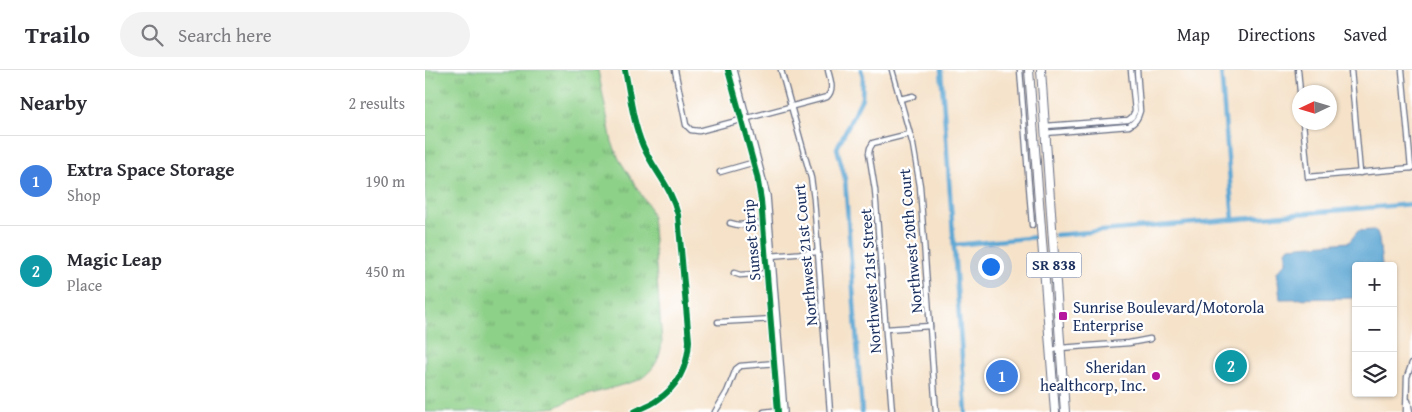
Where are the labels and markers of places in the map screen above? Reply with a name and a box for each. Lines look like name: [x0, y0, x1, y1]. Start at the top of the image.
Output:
place label: Sunrise Boulevard/Motorola Enterprise: [1073, 295, 1265, 337]
marker: Sunrise Boulevard/Motorola Enterprise: [1057, 310, 1069, 322]
pin: 2: [1215, 347, 1247, 385]
place label: Sheridan healthcorp, Inc.: [1040, 355, 1146, 397]
pin: 1: [986, 357, 1018, 395]
marker: Sheridan healthcorp, Inc.: [1150, 370, 1162, 382]

